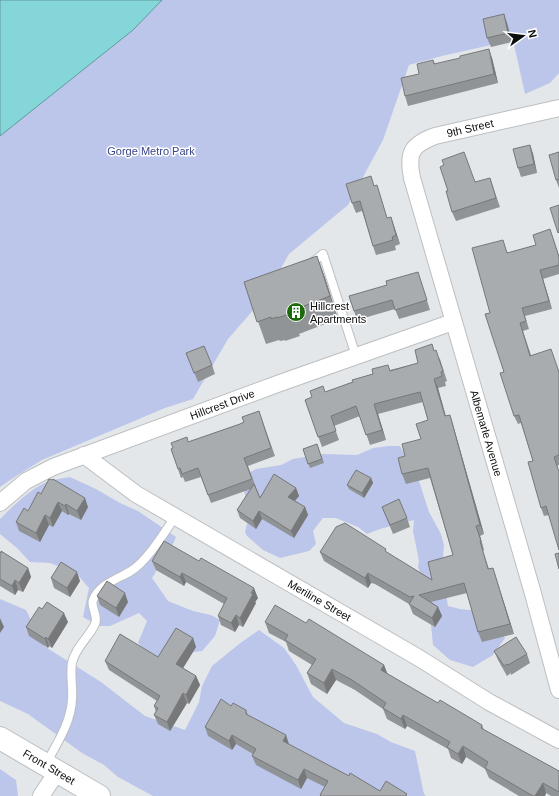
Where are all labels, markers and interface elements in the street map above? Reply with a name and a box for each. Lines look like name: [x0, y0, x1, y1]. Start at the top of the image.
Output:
north arrow: [503, 16, 543, 56]
text: N: [526, 28, 539, 39]
street label: 9th Street: [445, 117, 495, 139]
park label: Gorge Metro Park: [107, 145, 195, 157]
place label: Hillcrest Apartments: [310, 300, 367, 325]
building icon: Hillcrest Apartments: [285, 301, 307, 323]
street label: Hillcrest Drive: [188, 387, 256, 422]
street label: Albemarle Avenue: [468, 389, 505, 478]
street label: Meriline Street: [286, 577, 353, 623]
street label: Front Street: [21, 747, 77, 787]

